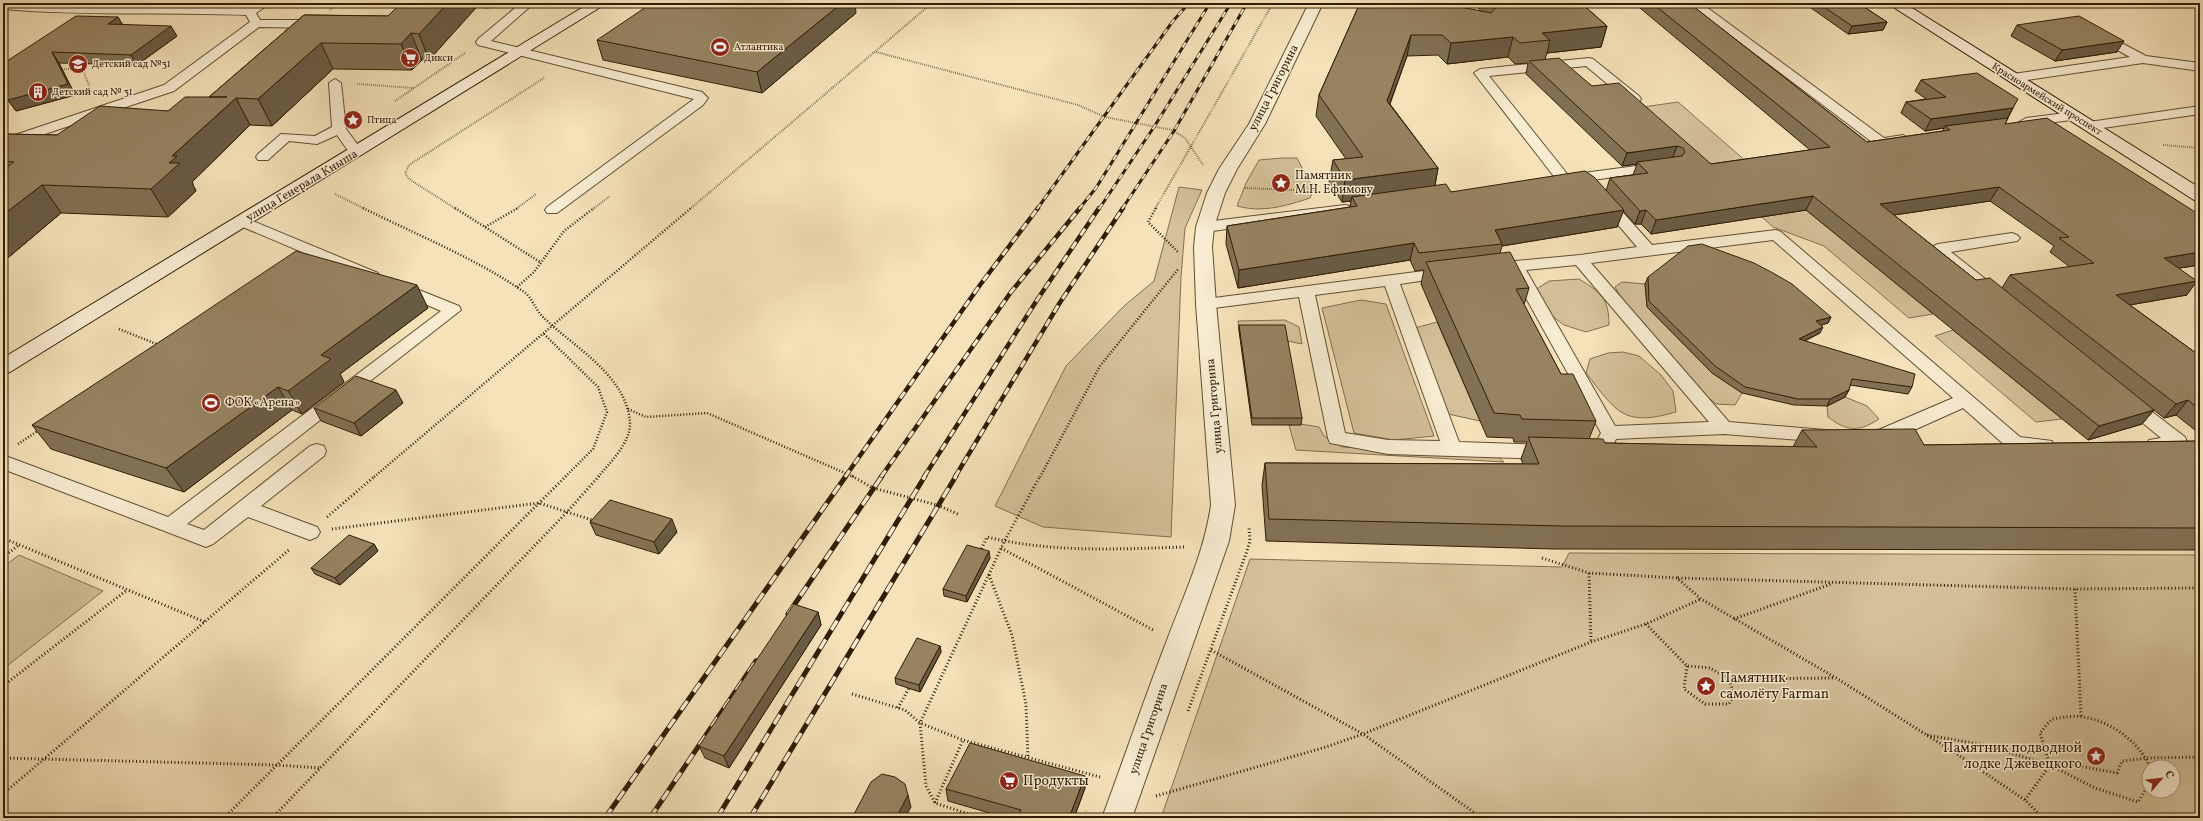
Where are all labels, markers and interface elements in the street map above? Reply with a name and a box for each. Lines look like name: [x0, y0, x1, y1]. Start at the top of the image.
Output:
sports icon: Атлантика: [709, 36, 731, 58]
place label: Атлантика: [734, 40, 783, 54]
street label: улица Григорина: [1245, 42, 1303, 134]
supermarket icon: Дикси: [399, 47, 421, 69]
place label: Дикси: [424, 51, 453, 65]
school or university icon: Детский сад №31: [67, 53, 89, 75]
place label: Детский сад №31: [92, 57, 171, 71]
street label: Красноармейский проспект: [1989, 59, 2105, 139]
building icon: Детский сад № 31: [27, 81, 49, 103]
place label: Детский сад № 31: [52, 85, 133, 99]
place icon: Птица: [342, 109, 364, 131]
place label: Птица: [367, 113, 396, 127]
street label: улица Генерала Кныша: [243, 146, 361, 226]
place label: Памятник М.Н. Ефимову: [1295, 168, 1373, 198]
place icon: Памятник М.Н. Ефимову: [1270, 172, 1292, 194]
street label: улица Григорина: [1203, 358, 1227, 454]
sports icon: ФОК «Арена»: [200, 392, 222, 414]
place label: ФОК «Арена»: [225, 395, 300, 411]
place label: Памятник самолёту Farman: [1720, 669, 1829, 704]
place icon: Памятник самолёту Farman: [1695, 675, 1717, 697]
street label: улица Григорина: [1126, 681, 1172, 777]
place label: Памятник подводной лодке Джевецкого: [1943, 739, 2082, 774]
place icon: Памятник подводной лодке Джевецкого: [2085, 745, 2107, 767]
north arrow: [2141, 759, 2181, 799]
text: С: [2160, 768, 2177, 782]
supermarket icon: Продукты: [998, 770, 1020, 792]
place label: Продукты: [1023, 772, 1089, 791]

